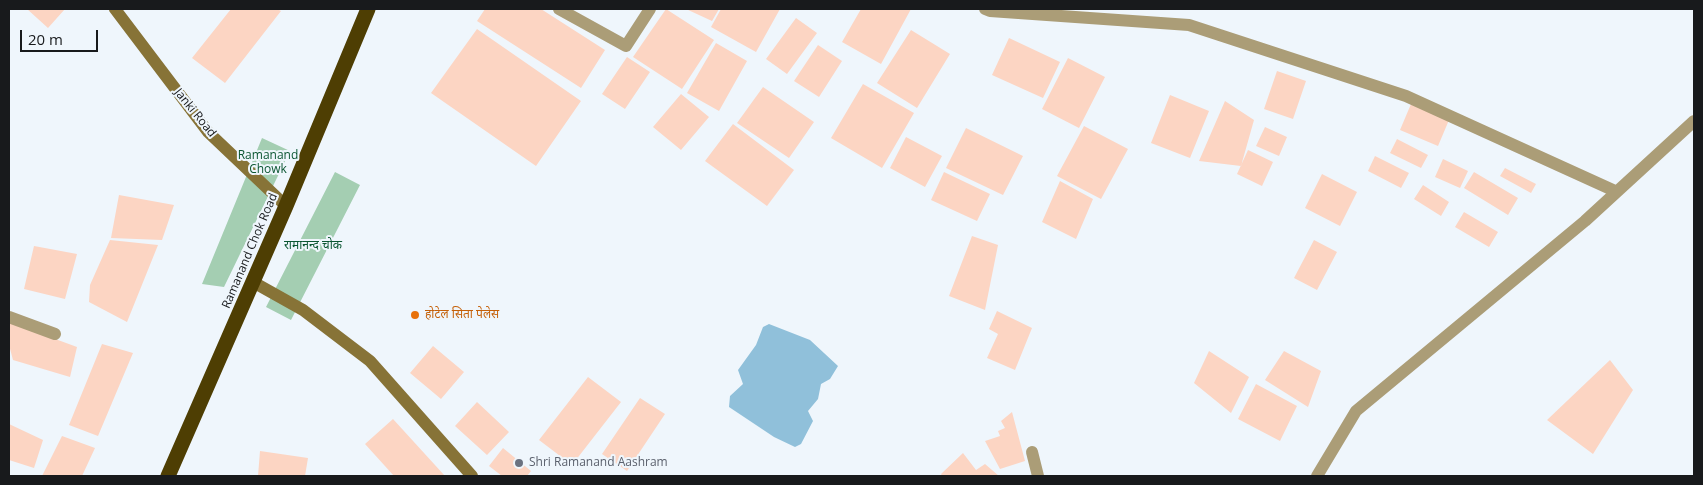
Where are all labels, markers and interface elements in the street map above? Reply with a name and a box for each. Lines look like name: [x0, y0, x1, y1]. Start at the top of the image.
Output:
scale bar: [22, 20, 100, 52]
text: 20 m: [28, 29, 63, 49]
street label: Janki Road: [171, 86, 219, 140]
park label: Ramanand Chowk: [238, 149, 298, 177]
street label: Ramanand Chok Road: [219, 191, 281, 311]
park label: रामानन्द चोक: [284, 239, 342, 253]
place label: होटेल सिता पेलेस: [425, 308, 499, 322]
marker: होटेल सिता पेलेस: [409, 309, 421, 321]
place label: Shri Ramanand Aashram: [529, 456, 668, 470]
marker: Shri Ramanand Aashram: [513, 457, 525, 469]

